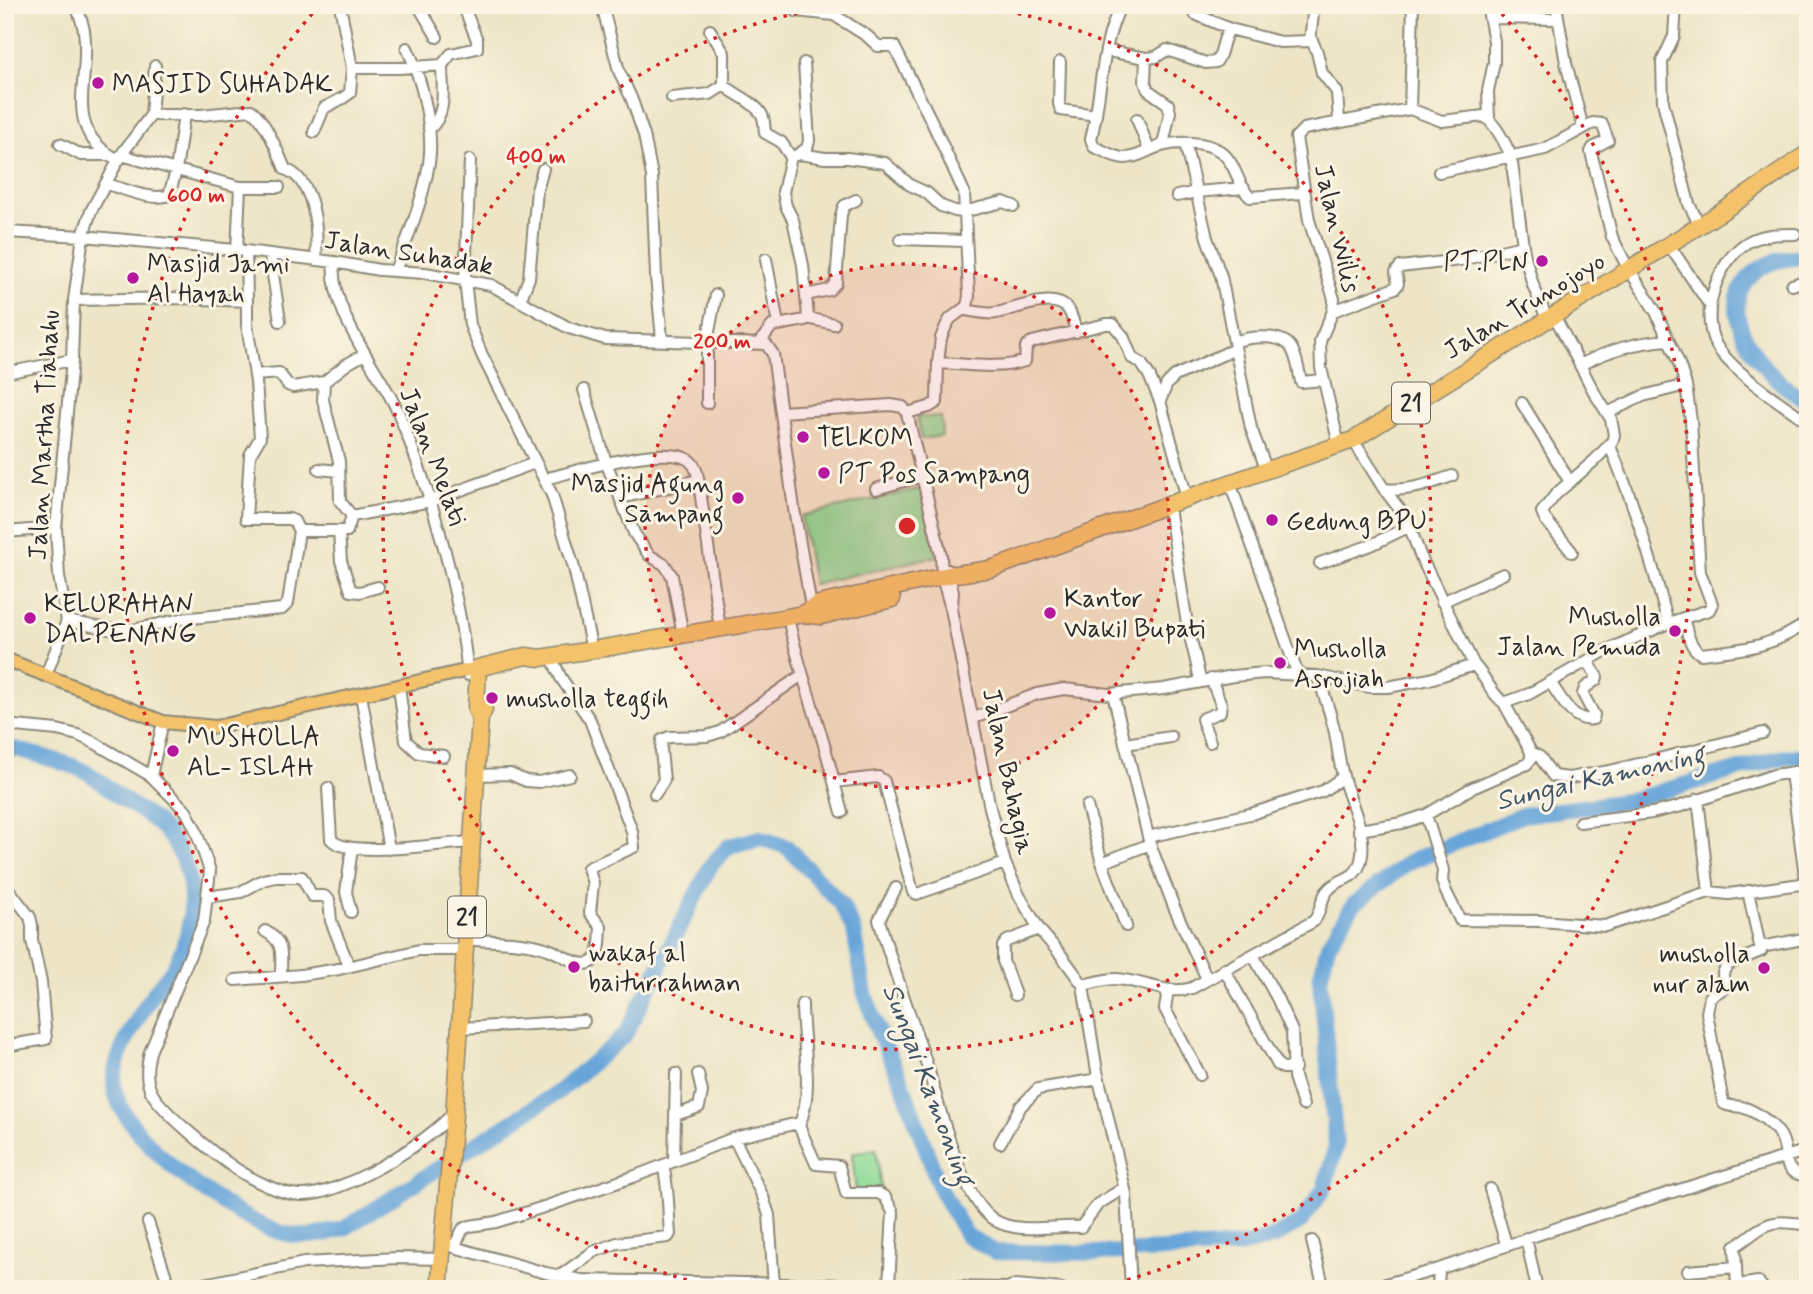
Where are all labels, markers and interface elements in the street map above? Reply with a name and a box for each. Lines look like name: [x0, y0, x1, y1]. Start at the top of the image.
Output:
place label: MASJID SUHADAK: [112, 68, 333, 102]
marker: MASJID SUHADAK: [90, 75, 106, 91]
text: 400 m: [506, 143, 566, 171]
street label: Jalan Wilis: [1305, 161, 1367, 296]
text: 600 m: [167, 182, 225, 210]
street label: Jalan Suhadak: [322, 224, 495, 284]
street label: Jalan Trunojoyo: [1438, 245, 1612, 368]
place label: PT.PLN: [1444, 246, 1528, 280]
place label: Masjid Jami Al Hayah: [147, 248, 290, 312]
marker: PT.PLN: [1534, 253, 1550, 269]
marker: Masjid Jami Al Hayah: [125, 270, 141, 286]
street label: Jalan Martha Tiahahu: [21, 309, 69, 561]
text: 200 m: [693, 328, 751, 356]
road number: 21: [1392, 382, 1430, 424]
street label: Jalan Melati: [390, 383, 474, 531]
place label: TELKOM: [817, 422, 913, 456]
marker: TELKOM: [795, 429, 811, 445]
place label: PT Pos Sampang: [838, 458, 1030, 494]
marker: PT Pos Sampang: [816, 465, 832, 481]
place label: Masjid Agung Sampang: [571, 468, 724, 535]
marker: Masjid Agung Sampang: [730, 490, 746, 506]
place label: Gedung BPU: [1286, 505, 1427, 539]
marker: Gedung BPU: [1264, 512, 1280, 528]
centre of rings: [895, 514, 919, 538]
place label: Kantor Wakil Bupati: [1064, 583, 1205, 647]
place label: KELURAHAN DALPENANG: [44, 588, 196, 652]
place label: Musholla Jalan Pemuda: [1497, 601, 1661, 665]
marker: Kantor Wakil Bupati: [1042, 605, 1058, 621]
marker: KELURAHAN DALPENANG: [22, 610, 38, 626]
marker: Musholla Jalan Pemuda: [1667, 623, 1683, 639]
place label: Musholla Asrojiah: [1294, 633, 1387, 697]
marker: Musholla Asrojiah: [1272, 655, 1288, 671]
place label: musholla teggih: [506, 683, 669, 720]
street label: Jalan Bahagia: [971, 685, 1041, 858]
marker: musholla teggih: [484, 690, 500, 706]
place label: MUSHOLLA AL- ISLAH: [187, 721, 320, 785]
water label: Sungai Kamoning: [1492, 736, 1712, 823]
marker: MUSHOLLA AL- ISLAH: [165, 743, 181, 759]
road number: 21: [448, 897, 486, 937]
place label: wakaf al baiturrahman: [588, 937, 741, 1001]
place label: musholla nur alam: [1652, 938, 1750, 1002]
marker: wakaf al baiturrahman: [566, 959, 582, 975]
marker: musholla nur alam: [1756, 960, 1772, 976]
water label: Sungai Kamoning: [869, 979, 984, 1195]

